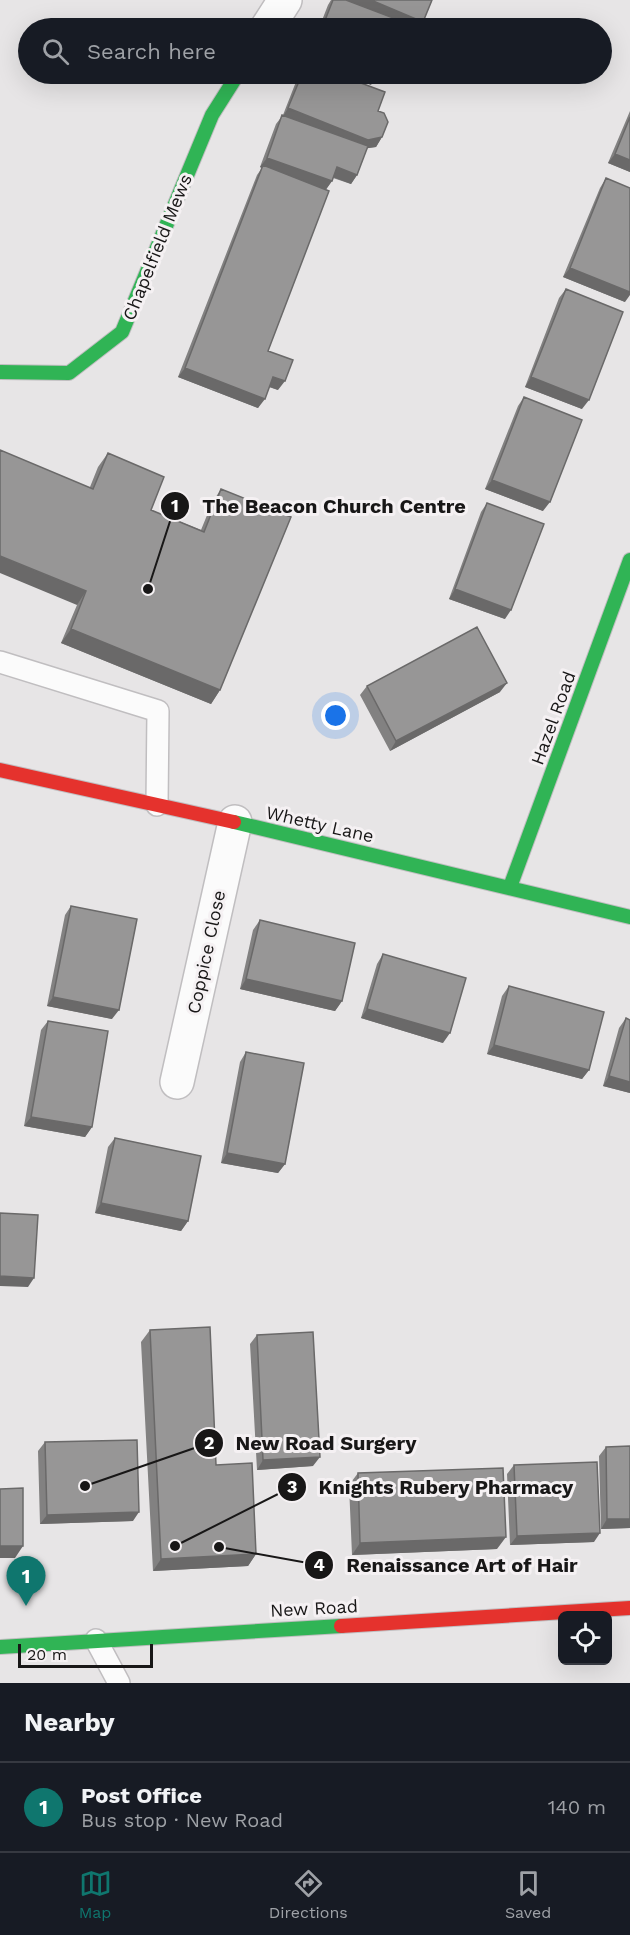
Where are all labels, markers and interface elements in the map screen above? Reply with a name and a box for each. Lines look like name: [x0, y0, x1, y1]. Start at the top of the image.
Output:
search box: [18, 18, 612, 84]
icon: search: [39, 35, 72, 68]
text: Search here: [87, 39, 216, 64]
street label: Chapelfield Mews: [118, 171, 196, 323]
callout: The Beacon Church Centre: [160, 487, 478, 525]
text: The Beacon Church Centre: [202, 494, 466, 518]
text: 1: [171, 495, 179, 516]
street label: Hazel Road: [526, 668, 580, 768]
your location: [321, 701, 350, 730]
street label: Whetty Lane: [264, 801, 376, 847]
street label: Coppice Close: [183, 888, 229, 1016]
callout: New Road Surgery: [194, 1424, 429, 1462]
text: New Road Surgery: [236, 1431, 417, 1455]
text: 2: [204, 1432, 214, 1453]
callout: Knights Rubery Pharmacy: [277, 1468, 586, 1506]
text: Knights Rubery Pharmacy: [319, 1475, 574, 1499]
text: 3: [287, 1476, 297, 1497]
callout: Renaissance Art of Hair: [304, 1546, 590, 1584]
text: Renaissance Art of Hair: [346, 1553, 578, 1577]
text: 4: [313, 1554, 325, 1575]
pin: 1: [6, 1556, 46, 1606]
street label: New Road: [270, 1595, 358, 1621]
map controls: [558, 1611, 612, 1665]
button: locate: [558, 1611, 612, 1665]
scale bar: [18, 1641, 153, 1668]
text: 20 m: [27, 1645, 67, 1664]
text: Nearby: [24, 1707, 115, 1737]
text: Post Office: [81, 1783, 202, 1808]
text: 1: [39, 1795, 48, 1819]
text: 140 m: [548, 1795, 606, 1819]
text: Bus stop · New Road: [81, 1808, 283, 1832]
tab: Map: [79, 1867, 112, 1922]
tab: Directions: [269, 1867, 348, 1922]
tab: Saved: [505, 1867, 551, 1922]

